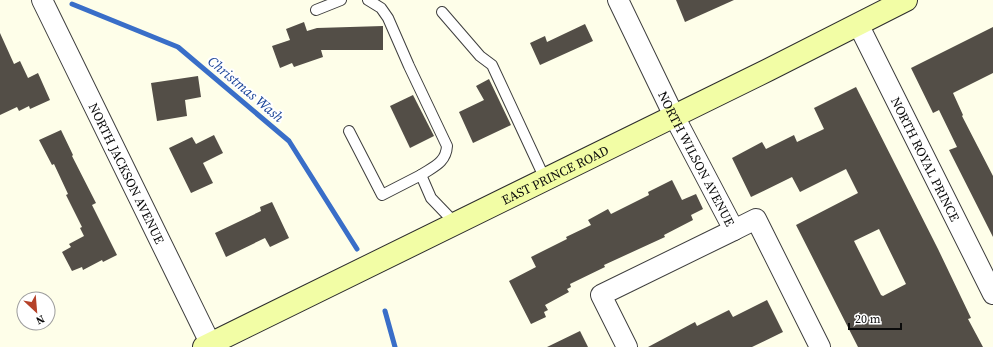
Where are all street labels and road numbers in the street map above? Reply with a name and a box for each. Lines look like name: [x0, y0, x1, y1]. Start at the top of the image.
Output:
street label: NORTH WILSON AVENUE: [654, 88, 739, 229]
street label: NORTH ROYAL PRINCE: [887, 94, 963, 224]
street label: NORTH JACKSON AVENUE: [85, 100, 168, 247]
street label: EAST PRINCE ROAD: [499, 142, 612, 209]

